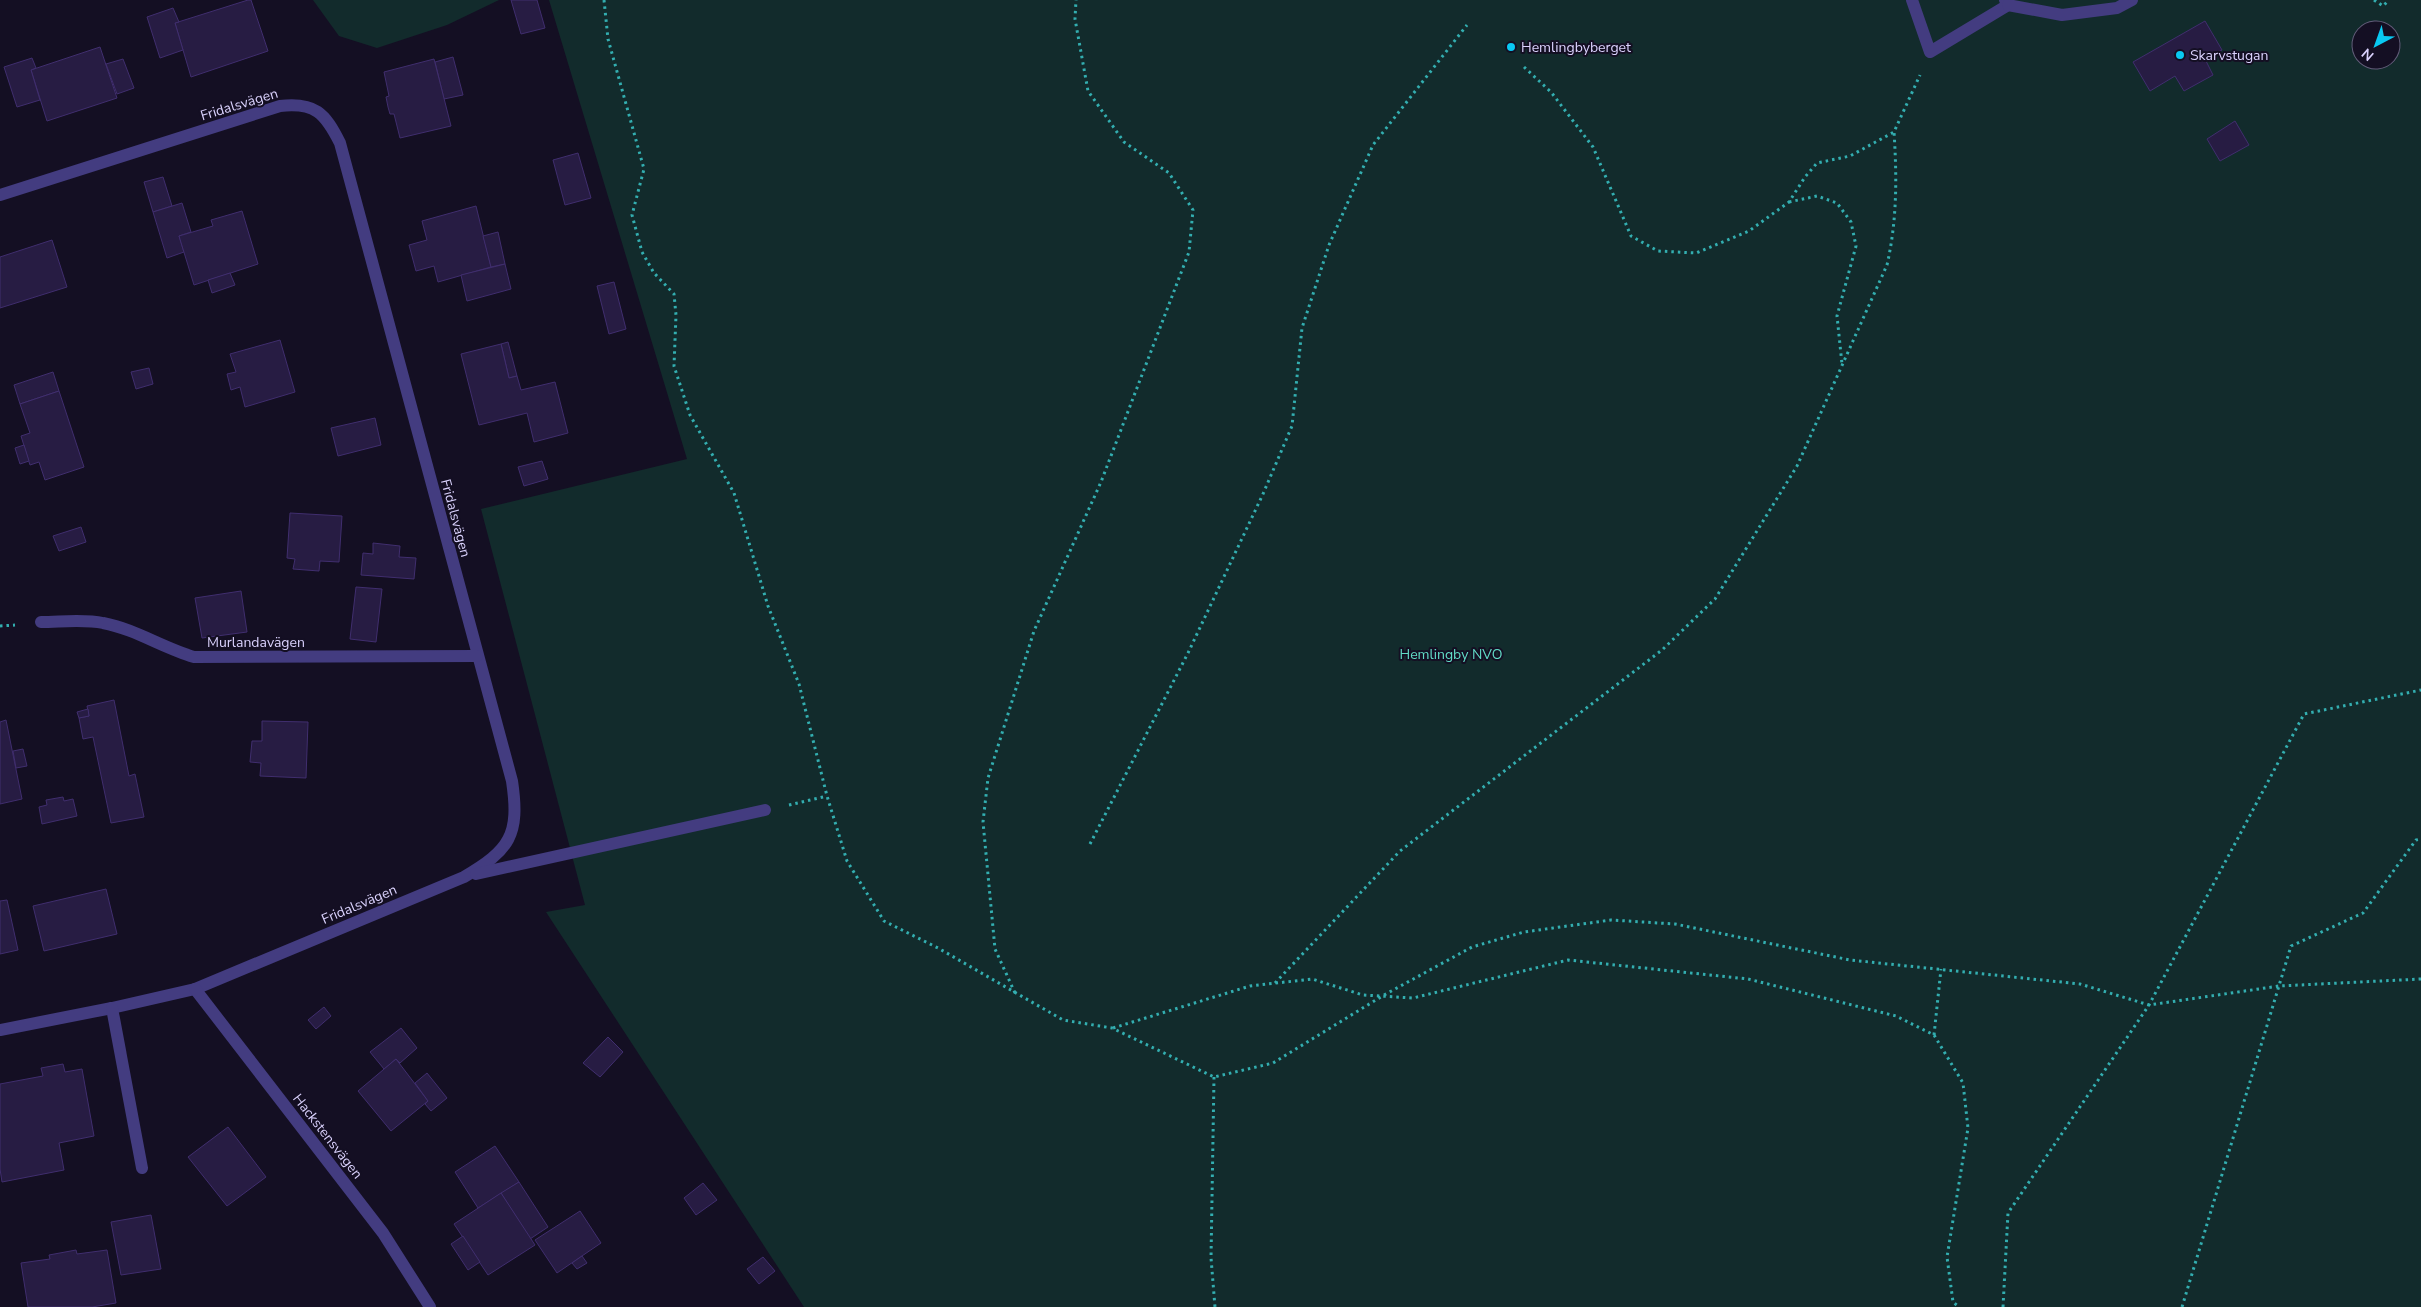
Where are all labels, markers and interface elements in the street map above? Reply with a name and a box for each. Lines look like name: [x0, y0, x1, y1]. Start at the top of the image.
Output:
north arrow: [2351, 20, 2401, 70]
place label: Hemlingbyberget: [1521, 38, 1631, 57]
marker: Hemlingbyberget: [1505, 41, 1517, 53]
text: N: [2358, 44, 2378, 65]
place label: Skarvstugan: [2190, 46, 2268, 65]
marker: Skarvstugan: [2174, 49, 2186, 61]
street label: Fridalsvägen: [198, 84, 280, 125]
street label: Fridalsvägen: [436, 477, 475, 559]
street label: Murlandavägen: [207, 633, 305, 652]
park label: Hemlingby NVO: [1399, 645, 1503, 664]
street label: Fridalsvägen: [319, 880, 400, 929]
street label: Hackstensvägen: [288, 1090, 367, 1183]

